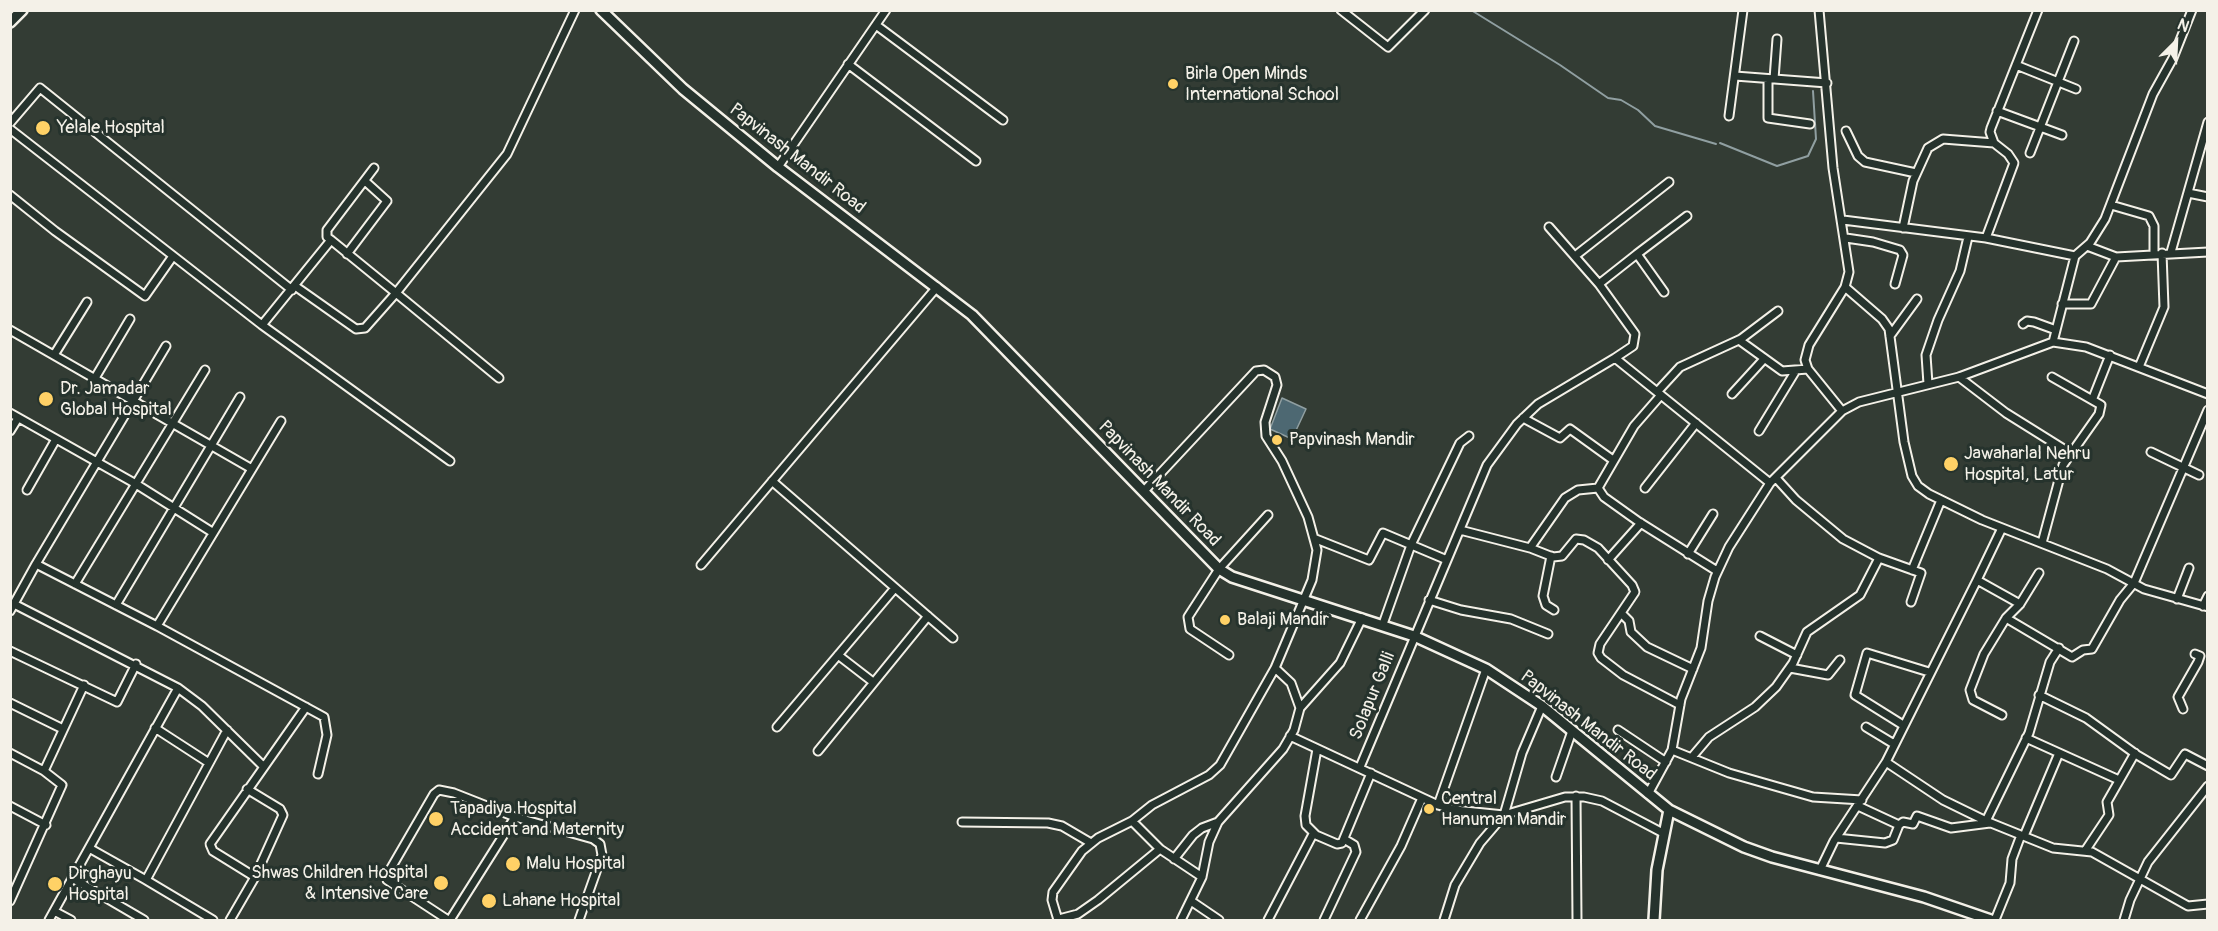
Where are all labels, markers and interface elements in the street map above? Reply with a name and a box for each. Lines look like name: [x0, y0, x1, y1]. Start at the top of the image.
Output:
north arrow: [2146, 12, 2206, 72]
text: N: [2174, 14, 2192, 37]
place label: Birla Open Minds International School: [1185, 63, 1339, 106]
marker: Birla Open Minds International School: [1166, 77, 1180, 91]
street label: Papvinash Mandir Road: [725, 99, 869, 219]
place label: Yelale Hospital: [57, 117, 165, 139]
marker: Yelale Hospital: [34, 119, 52, 137]
place label: Dr. Jamadar Global Hospital: [60, 378, 172, 420]
marker: Dr. Jamadar Global Hospital: [37, 390, 55, 408]
street label: Papvinash Mandir Road: [1093, 417, 1225, 551]
place label: Papvinash Mandir: [1289, 429, 1415, 451]
marker: Papvinash Mandir: [1270, 433, 1284, 447]
place label: Jawaharlal Nehru Hospital, Latur: [1964, 443, 2091, 486]
marker: Jawaharlal Nehru Hospital, Latur: [1942, 455, 1960, 473]
place label: Balaji Mandir: [1237, 609, 1329, 631]
marker: Balaji Mandir: [1218, 613, 1232, 627]
street label: Solapur Galli: [1346, 649, 1400, 743]
street label: Papvinash Mandir Road: [1516, 666, 1660, 786]
place label: Central Hanuman Mandir: [1441, 788, 1566, 830]
place label: Tapadiya Hospital Accident and Maternity: [450, 798, 624, 840]
marker: Central Hanuman Mandir: [1422, 802, 1436, 816]
marker: Tapadiya Hospital Accident and Maternity: [427, 810, 445, 828]
place label: Malu Hospital: [526, 853, 625, 875]
marker: Malu Hospital: [504, 855, 522, 873]
place label: Shwas Children Hospital & Intensive Care: [251, 862, 428, 904]
place label: Dirghayu Hospital: [68, 863, 132, 906]
marker: Shwas Children Hospital & Intensive Care: [432, 874, 450, 892]
marker: Dirghayu Hospital: [46, 875, 64, 893]
place label: Lahane Hospital: [502, 890, 620, 912]
marker: Lahane Hospital: [480, 892, 498, 910]

